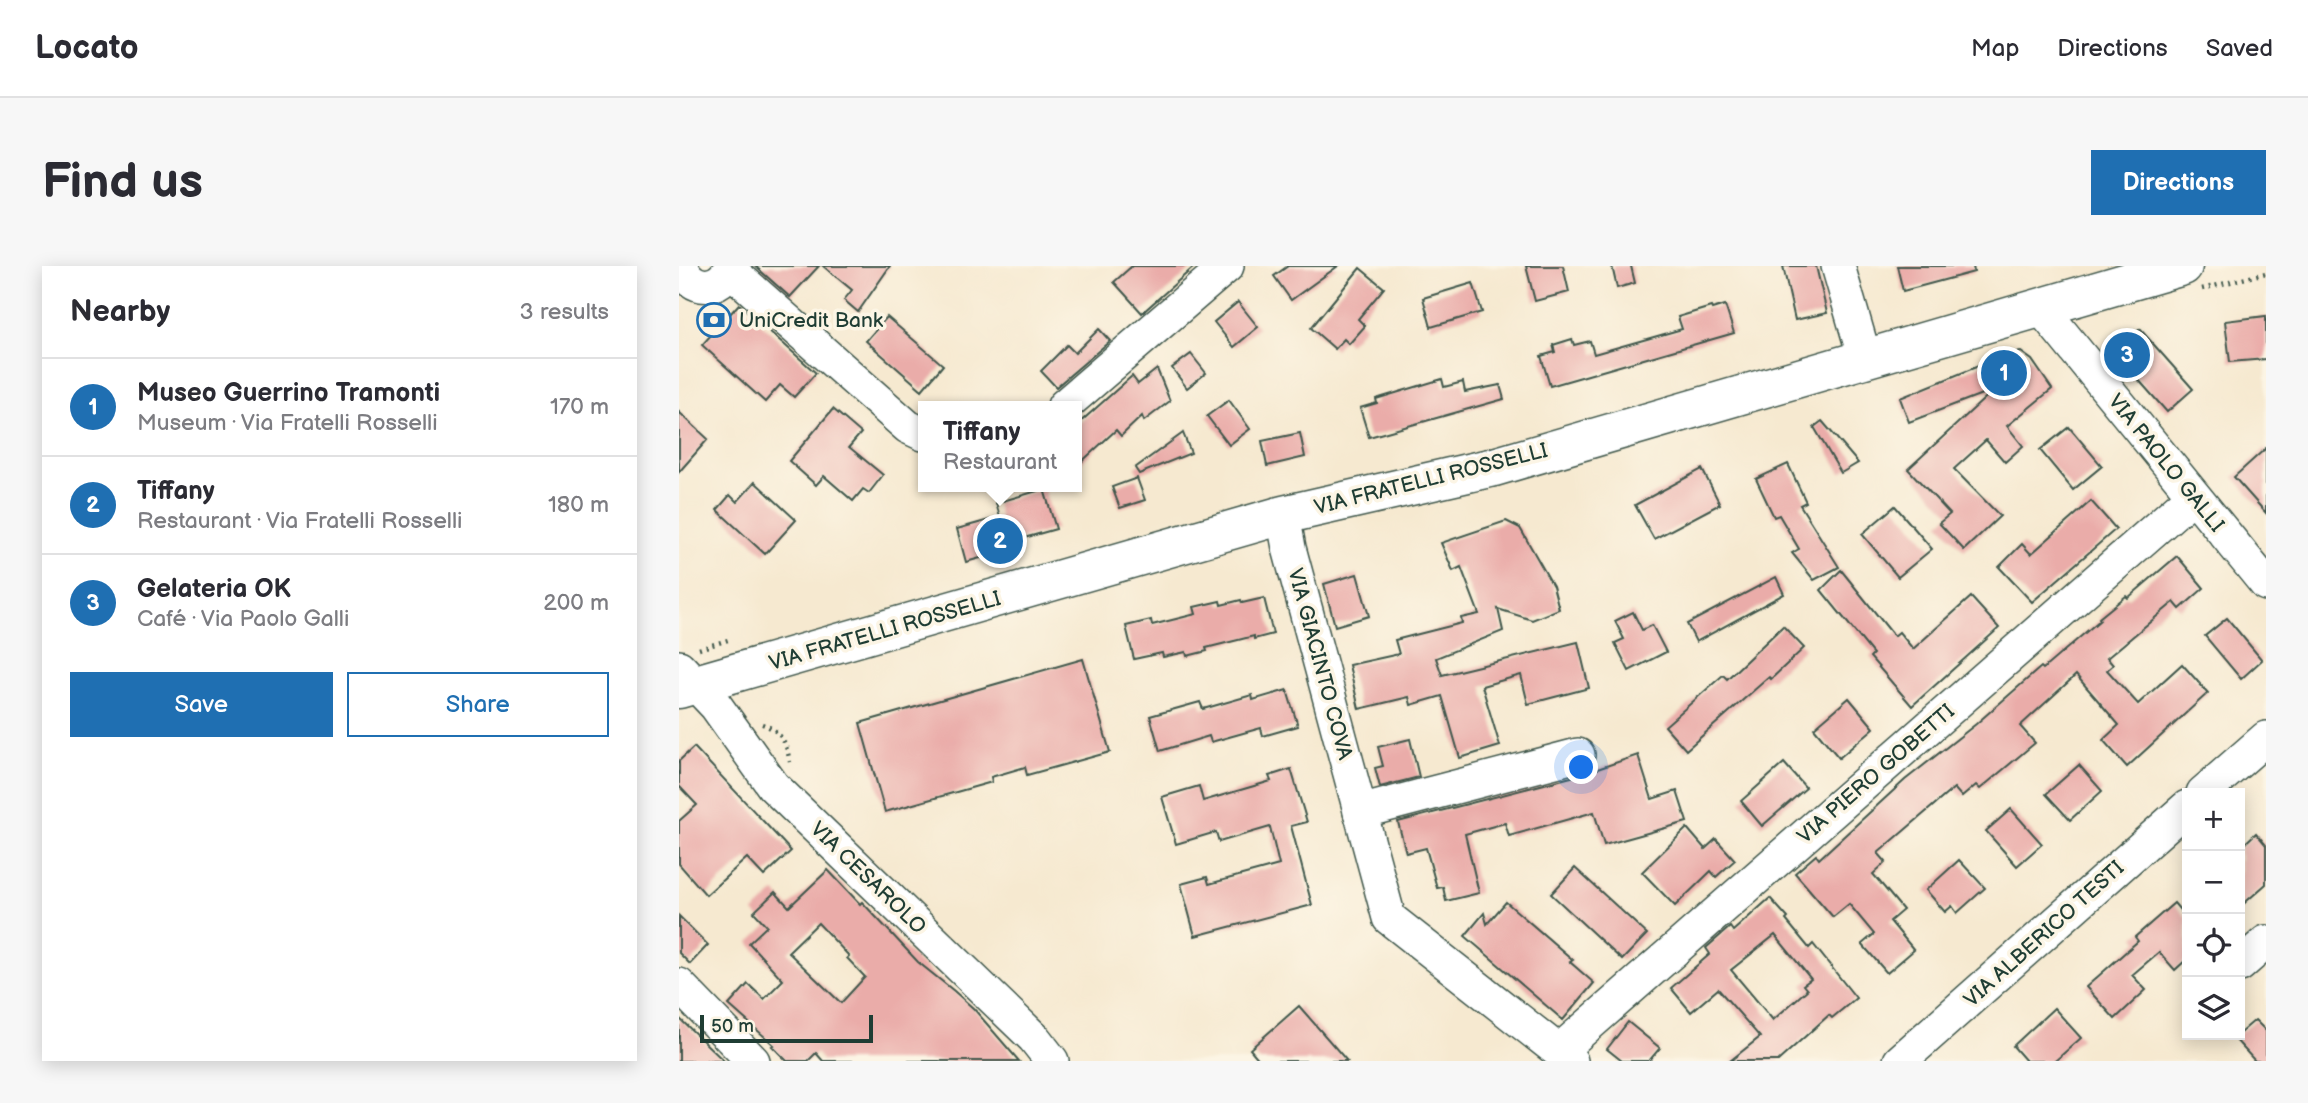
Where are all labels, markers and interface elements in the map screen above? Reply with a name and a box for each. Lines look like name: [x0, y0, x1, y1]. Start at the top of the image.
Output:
text: Locato: [35, 28, 139, 68]
text: Map: [1971, 34, 2019, 63]
text: Directions: [2057, 34, 2168, 63]
text: Saved: [2206, 34, 2273, 63]
button: Directions: [2091, 150, 2266, 215]
text: Find us: [42, 153, 203, 212]
text: Nearby: [70, 294, 170, 330]
text: 3 results: [520, 298, 609, 326]
bank icon: UniCredit Bank: [695, 301, 733, 339]
place label: UniCredit Bank: [739, 308, 884, 333]
pin: 3: [2104, 329, 2150, 381]
pin: 1: [1981, 347, 2027, 399]
text: Museo Guerrino Tramonti: [137, 378, 440, 409]
street label: VIA PAOLO GALLI: [2103, 389, 2229, 537]
text: 1: [88, 393, 98, 421]
text: 170 m: [550, 393, 609, 421]
popup: [918, 401, 1082, 492]
text: Museum · Via Fratelli Rosselli: [137, 409, 438, 437]
text: Tiffany: [943, 417, 1021, 448]
street label: VIA FRATELLI ROSSELLI: [1312, 438, 1550, 520]
text: Restaurant: [943, 448, 1057, 476]
text: Tiffany: [137, 476, 215, 507]
text: 2: [86, 491, 100, 519]
text: 180 m: [548, 491, 609, 519]
text: Restaurant · Via Fratelli Rosselli: [137, 507, 463, 535]
pin: 2: [977, 515, 1023, 567]
street label: VIA GIACINTO COVA: [1282, 565, 1358, 763]
text: Gelateria OK: [137, 574, 291, 605]
street label: VIA FRATELLI ROSSELLI: [766, 586, 1004, 676]
text: 3: [86, 589, 100, 617]
text: 200 m: [543, 589, 609, 617]
text: Café · Via Paolo Galli: [137, 605, 349, 633]
button: Save: [70, 672, 333, 737]
button: Share: [347, 672, 609, 737]
street label: VIA PIERO GOBETTI: [1792, 699, 1960, 849]
your location: [1564, 750, 1598, 784]
map controls: [2182, 788, 2245, 1040]
button: +: [2182, 788, 2245, 851]
street label: VIA CESAROLO: [805, 817, 931, 939]
button: −: [2182, 851, 2245, 914]
street label: VIA ALBERICO TESTI: [1959, 856, 2129, 1012]
button: locate: [2182, 914, 2245, 977]
button: layers: [2182, 977, 2245, 1040]
scale bar: [700, 1012, 873, 1044]
text: 50 m: [711, 1015, 754, 1038]

